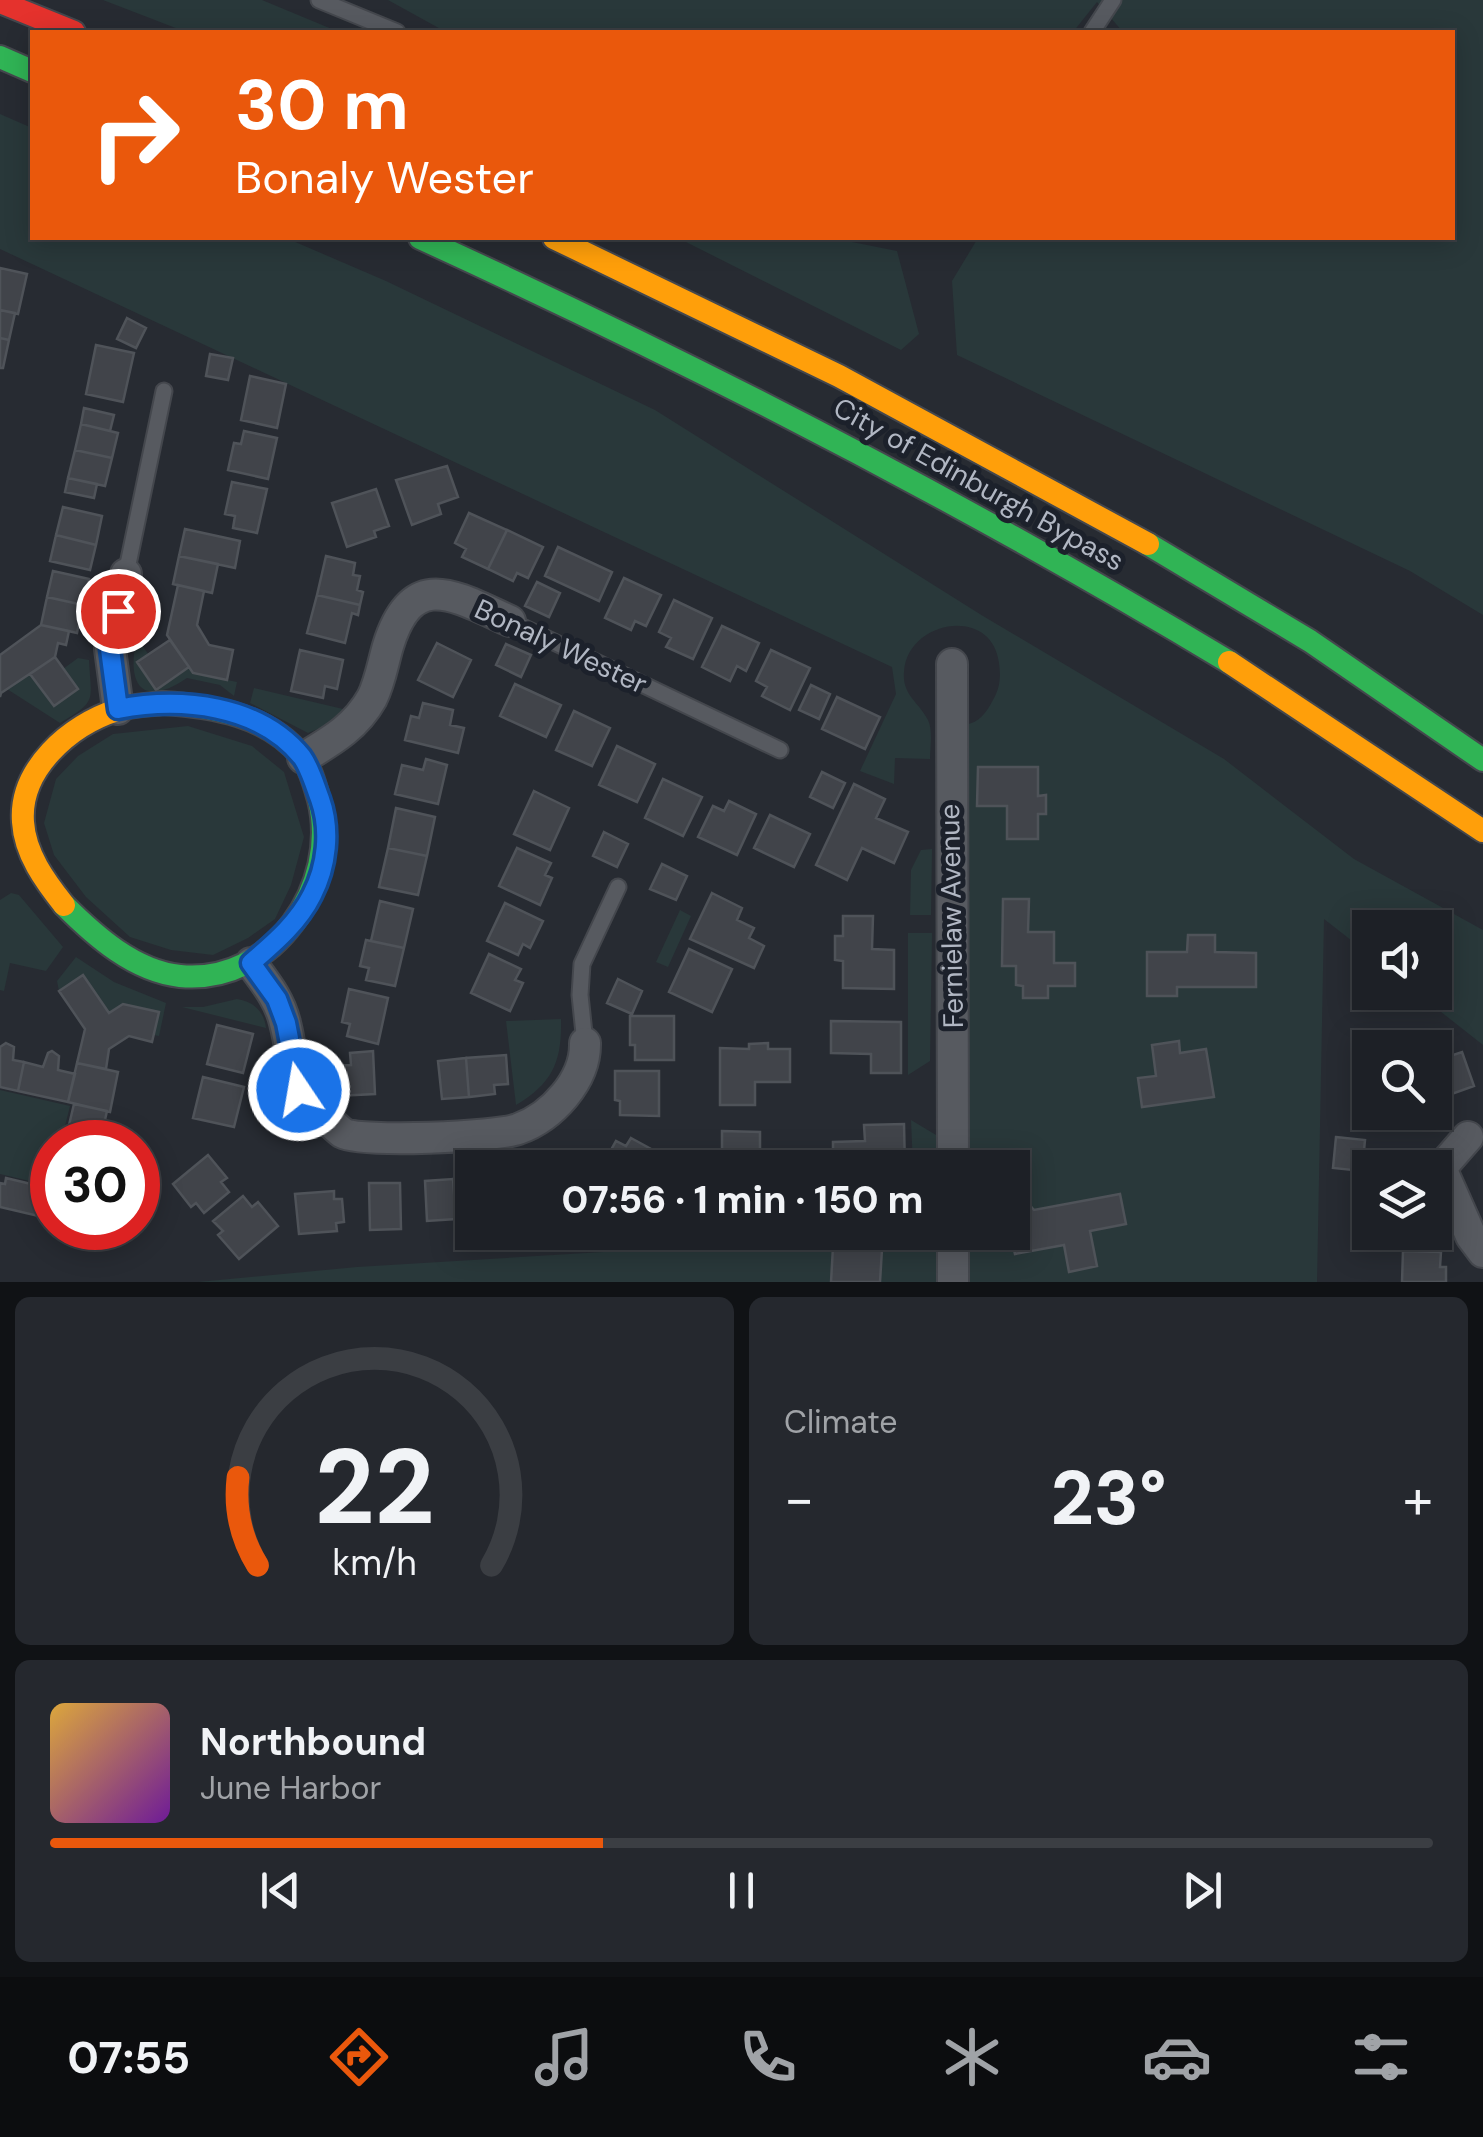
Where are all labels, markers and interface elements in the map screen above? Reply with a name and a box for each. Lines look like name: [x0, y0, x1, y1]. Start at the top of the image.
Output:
text: 30 m: [235, 60, 409, 151]
icon: right: [70, 70, 200, 200]
text: Bonaly Wester: [235, 148, 534, 207]
street label: City of Edinburgh Bypass: [827, 389, 1131, 580]
pin: [76, 569, 161, 654]
icon: arrive: [91, 584, 146, 639]
street label: Bonaly Wester: [469, 590, 653, 703]
street label: Fernielaw Avenue: [931, 803, 972, 1029]
map controls: [1352, 910, 1452, 1250]
button: sound: [1352, 910, 1452, 1010]
button: search: [1352, 1030, 1452, 1130]
position arrow: [247, 1038, 351, 1142]
speed limit sign: 30: [30, 1120, 160, 1250]
button: layers: [1352, 1150, 1452, 1250]
text: 07:56 · 1 min · 150 m: [562, 1175, 923, 1225]
text: Climate: [784, 1401, 898, 1443]
text: 22: [314, 1420, 435, 1555]
text: 23°: [1050, 1450, 1167, 1547]
text: −: [784, 1463, 814, 1535]
text: +: [1403, 1463, 1433, 1535]
text: km/h: [332, 1540, 417, 1586]
text: Northbound: [200, 1717, 426, 1767]
text: June Harbor: [200, 1767, 381, 1809]
icon: previous: [253, 1863, 308, 1918]
icon: pause: [714, 1863, 769, 1918]
icon: next: [1175, 1863, 1230, 1918]
icon: directions: [324, 2022, 394, 2092]
icon: music: [529, 2022, 599, 2092]
icon: phone: [733, 2022, 803, 2092]
icon: climate: [937, 2022, 1007, 2092]
icon: car: [1142, 2022, 1212, 2092]
icon: filters: [1346, 2022, 1416, 2092]
text: 07:55: [67, 2028, 190, 2087]

